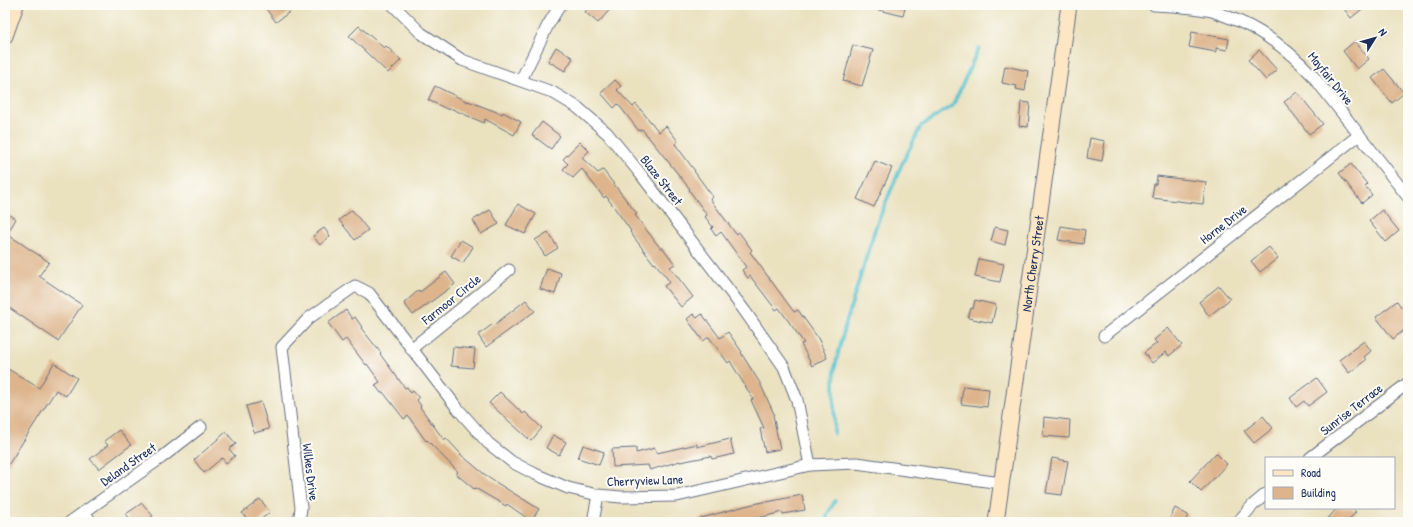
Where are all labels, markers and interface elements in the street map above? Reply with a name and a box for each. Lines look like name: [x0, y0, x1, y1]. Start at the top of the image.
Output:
north arrow: [1355, 18, 1395, 58]
text: N: [1376, 25, 1390, 39]
street label: Mayfair Drive: [1304, 48, 1358, 108]
street label: Blaze Street: [637, 151, 688, 209]
street label: Horne Drive: [1196, 200, 1250, 248]
street label: North Cherry Street: [1017, 214, 1048, 313]
street label: Farmoor Circle: [417, 270, 484, 329]
street label: Sunrise Terrace: [1316, 379, 1386, 439]
street label: Deland Street: [97, 438, 160, 490]
street label: Wilkes Drive: [299, 442, 323, 502]
legend: [1265, 457, 1395, 509]
text: Road: [1301, 464, 1321, 481]
street label: Cherryview Lane: [606, 470, 684, 490]
text: Building: [1301, 484, 1336, 501]

